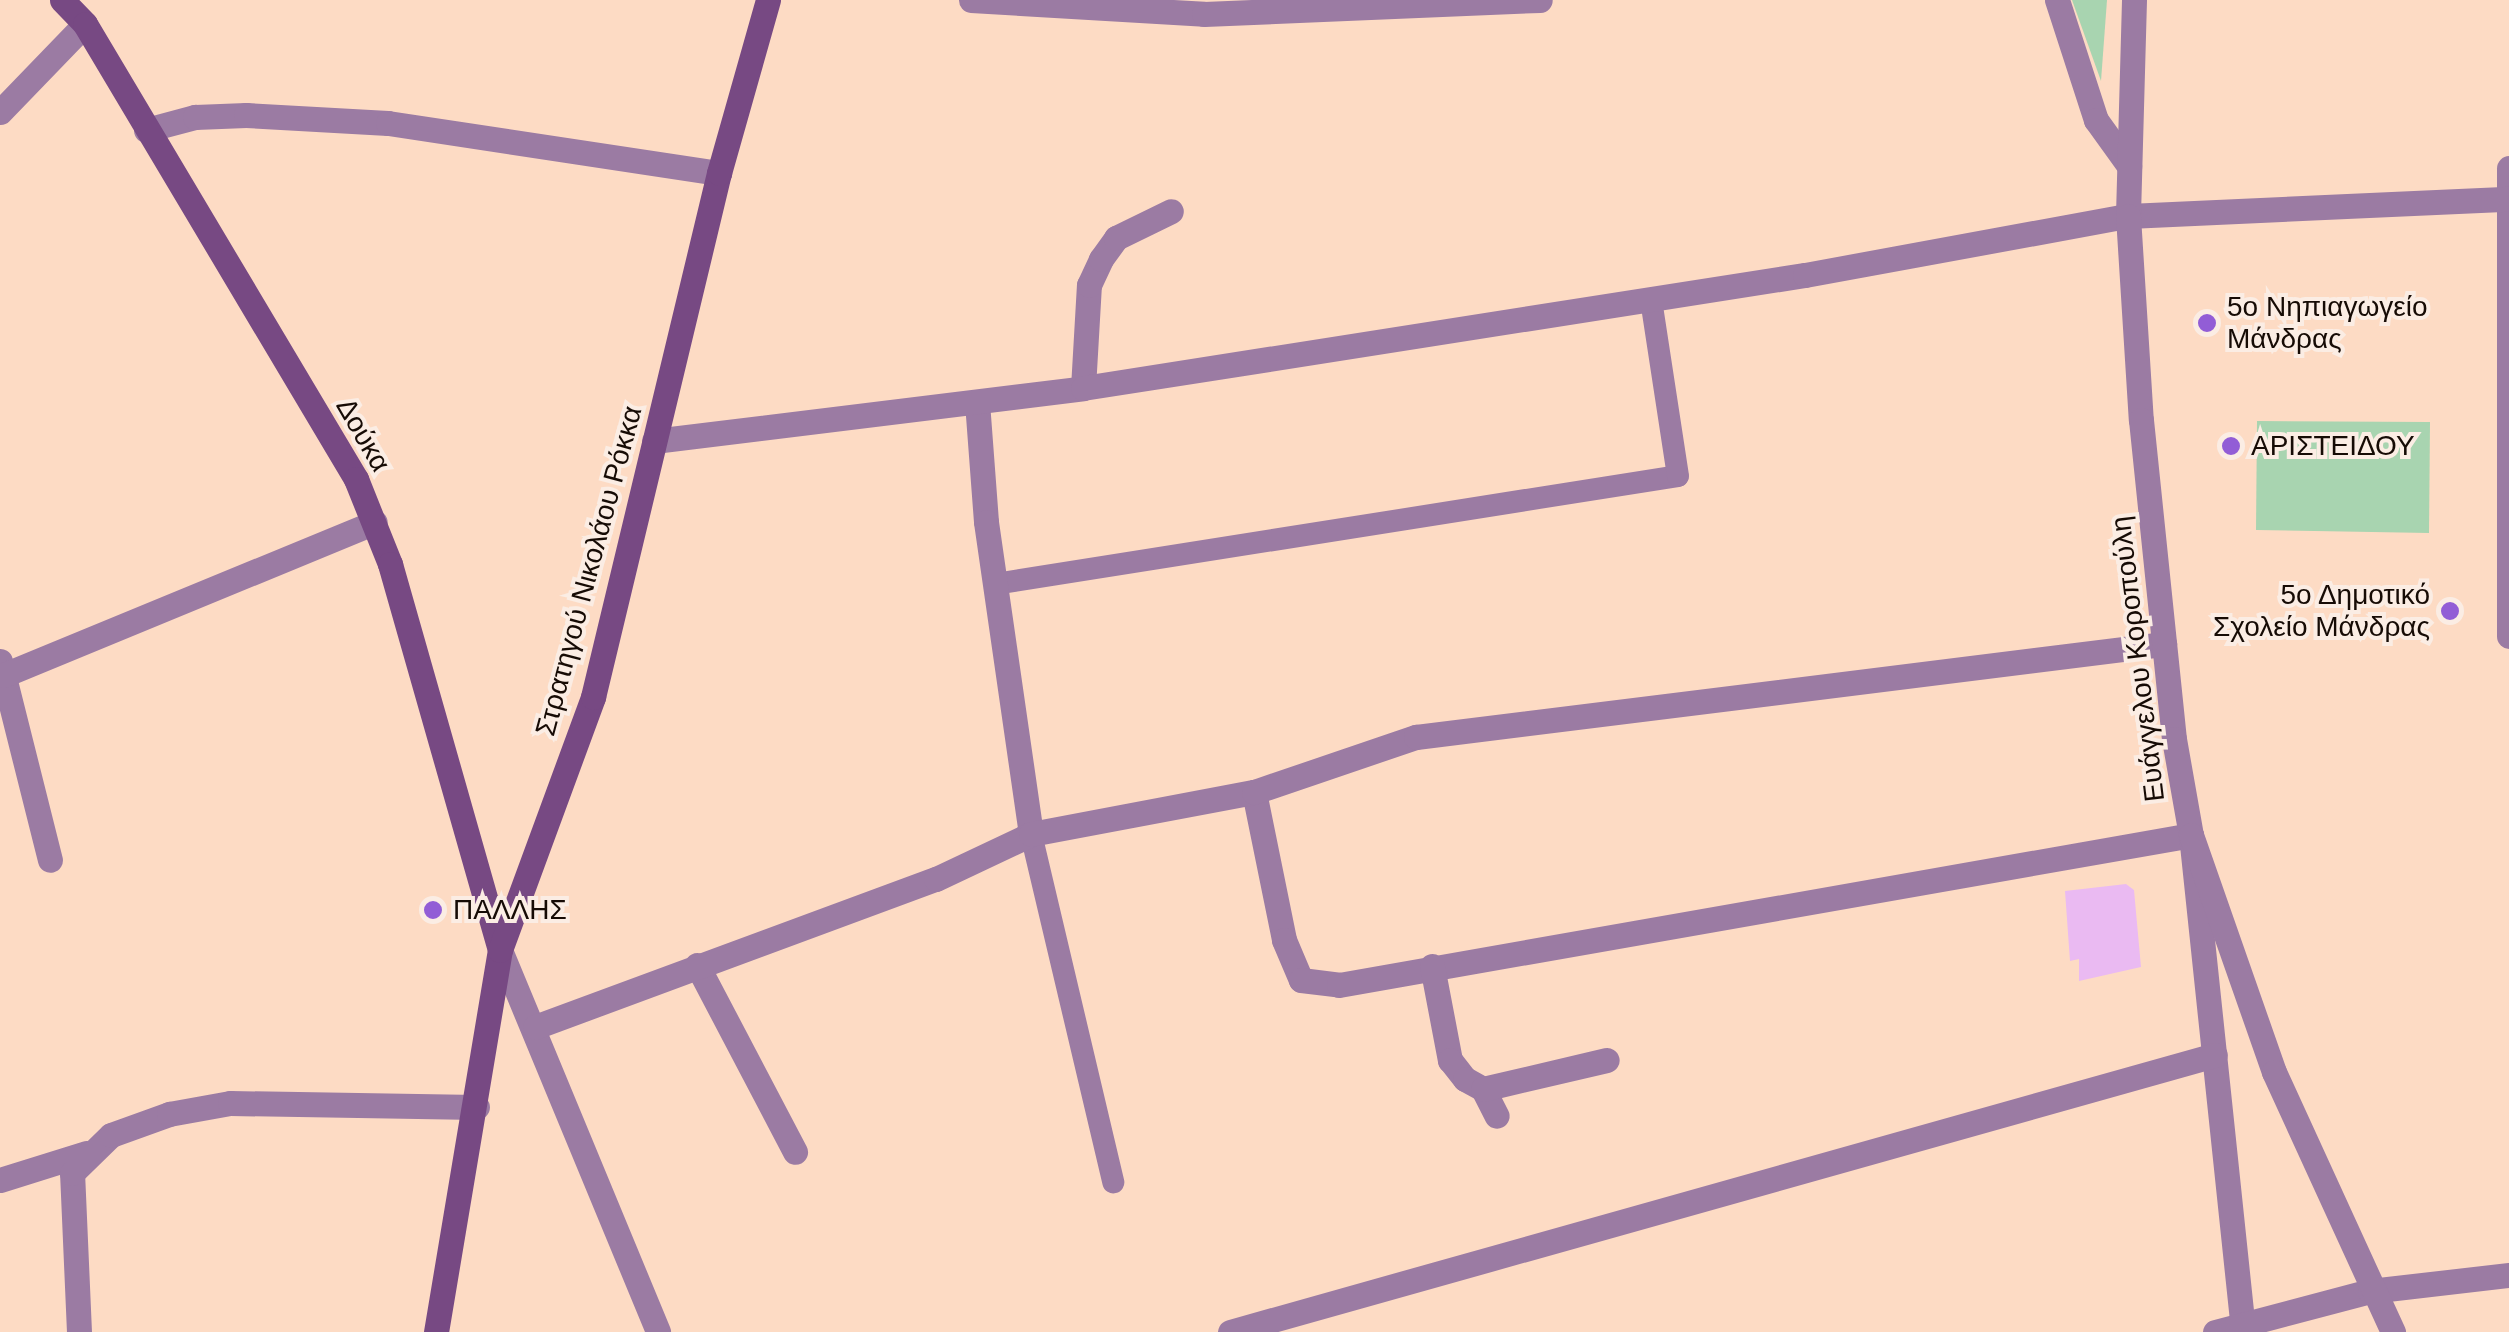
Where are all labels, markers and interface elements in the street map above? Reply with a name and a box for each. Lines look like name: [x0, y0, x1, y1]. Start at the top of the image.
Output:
place label: 5ο Νηπιαγωγείο Μάνδρας: [2227, 290, 2428, 356]
marker: 5ο Νηπιαγωγείο Μάνδρας: [2196, 312, 2218, 334]
street label: Δούκα: [329, 392, 397, 478]
street label: Στρατηγού Νικολάου Ρόκκα: [529, 402, 649, 740]
place label: ΑΡΙΣΤΕΙΔΟΥ: [2251, 429, 2415, 463]
marker: ΑΡΙΣΤΕΙΔΟΥ: [2220, 435, 2242, 457]
street label: Ευάγγελου Κοροπούλη: [2104, 514, 2172, 804]
place label: 5ο Δημοτικό Σχολείο Μάνδρας: [2213, 578, 2430, 644]
marker: 5ο Δημοτικό Σχολείο Μάνδρας: [2439, 600, 2461, 622]
place label: ΠΑΛΛΗΣ: [453, 893, 567, 927]
marker: ΠΑΛΛΗΣ: [422, 899, 444, 921]

